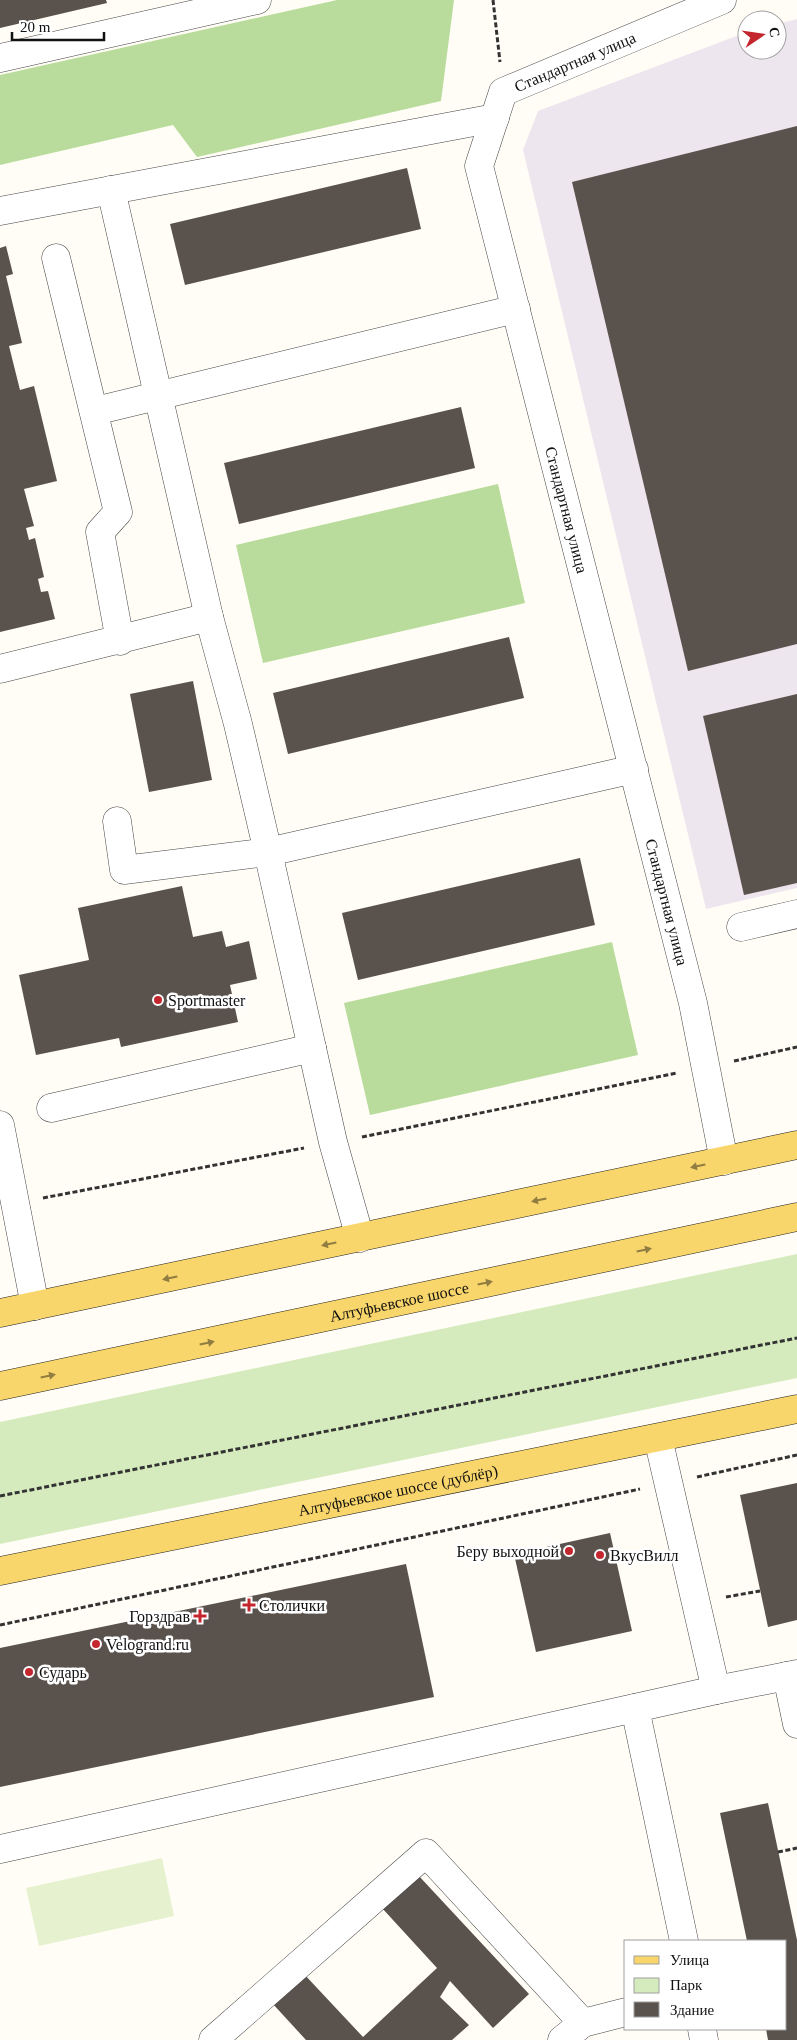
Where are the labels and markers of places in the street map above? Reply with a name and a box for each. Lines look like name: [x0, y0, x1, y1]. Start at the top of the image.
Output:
place label: Sportmaster: [168, 992, 246, 1010]
marker: Sportmaster: [152, 994, 164, 1006]
place label: Беру выходной: [456, 1543, 559, 1561]
marker: Беру выходной: [563, 1545, 575, 1557]
place label: ВкусВилл: [610, 1547, 679, 1565]
marker: ВкусВилл: [594, 1549, 606, 1561]
place label: Столички: [259, 1597, 325, 1614]
marker: Столички: [243, 1599, 255, 1611]
place label: Горздрав: [129, 1608, 190, 1626]
marker: Горздрав: [194, 1610, 206, 1622]
place label: Velogrand.ru: [106, 1636, 189, 1654]
marker: Velogrand.ru: [90, 1638, 102, 1650]
place label: Сударь: [39, 1664, 87, 1682]
marker: Сударь: [23, 1666, 35, 1678]

